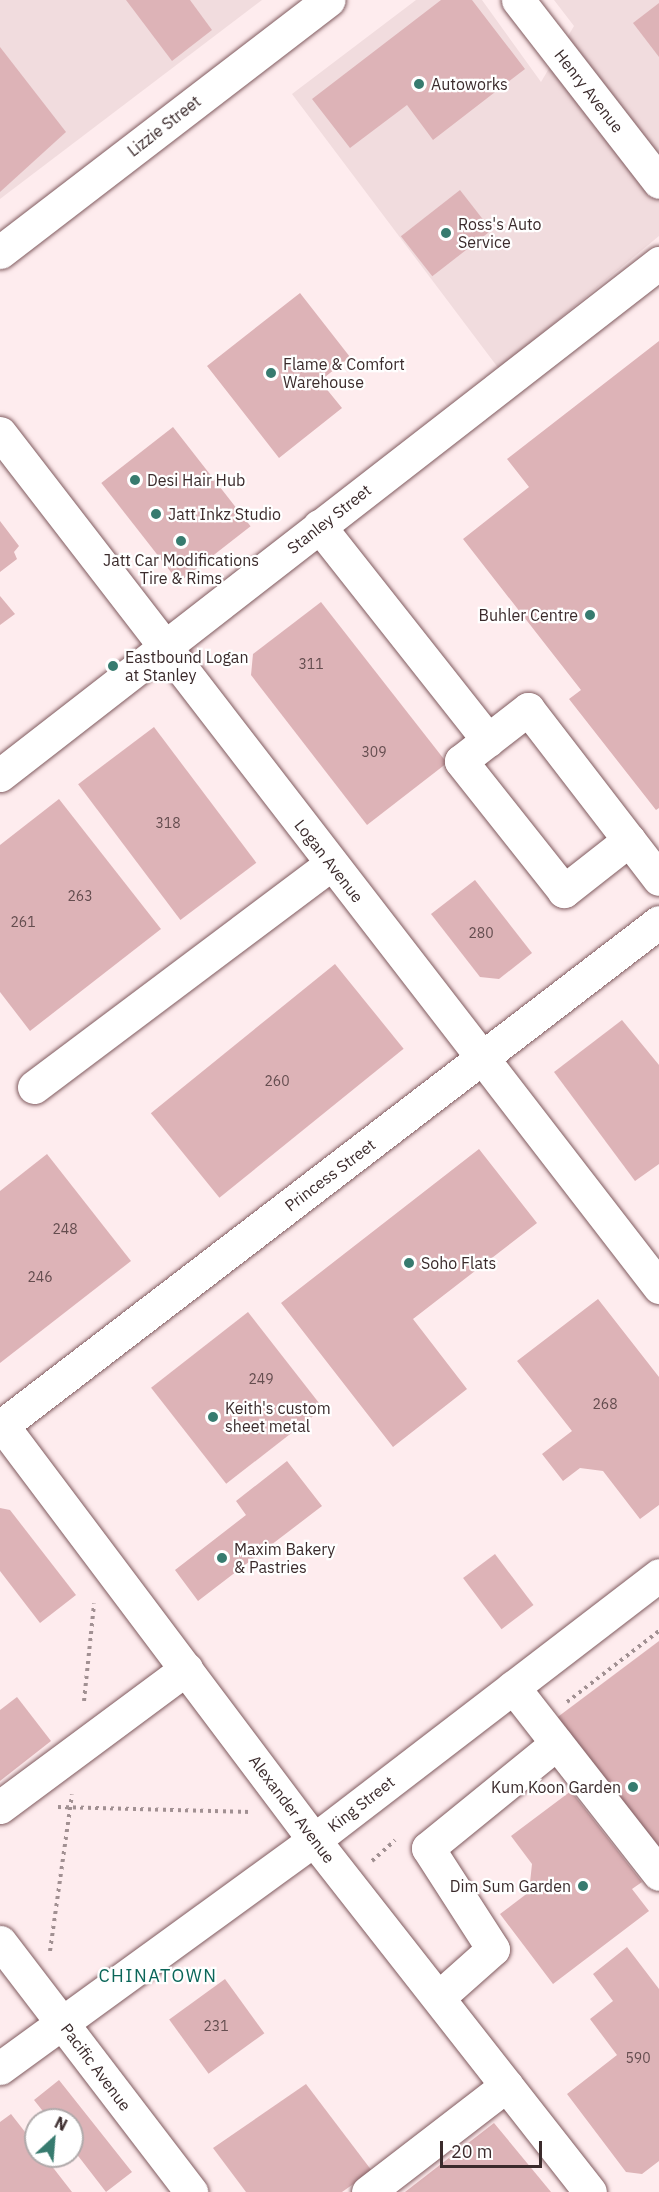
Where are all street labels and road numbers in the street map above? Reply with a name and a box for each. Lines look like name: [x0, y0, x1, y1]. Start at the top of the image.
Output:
street label: Henry Avenue: [551, 46, 627, 136]
street label: Lizzie Street: [124, 92, 204, 160]
street label: Stanley Street: [283, 480, 375, 558]
street label: Logan Avenue: [291, 816, 367, 906]
street label: Princess Street: [281, 1135, 379, 1215]
street label: Alexander Avenue: [245, 1751, 339, 1867]
street label: King Street: [324, 1772, 398, 1836]
street label: Pacific Avenue: [57, 2020, 135, 2114]

